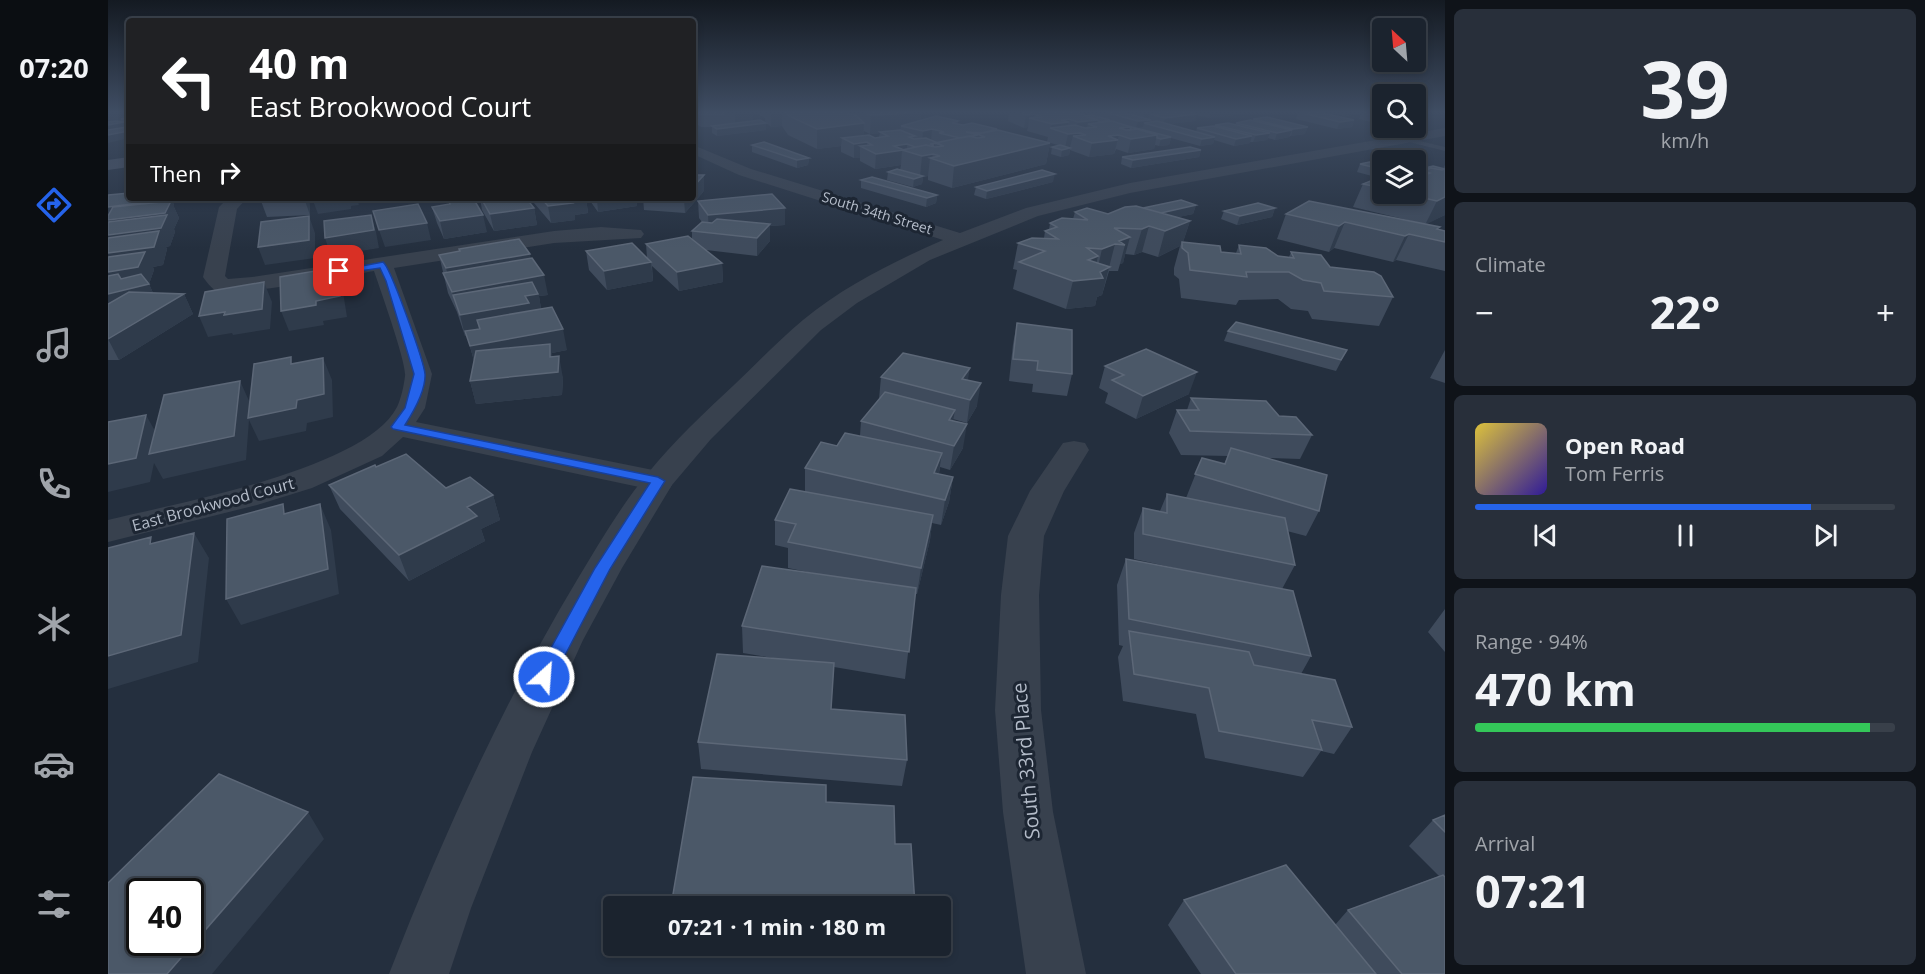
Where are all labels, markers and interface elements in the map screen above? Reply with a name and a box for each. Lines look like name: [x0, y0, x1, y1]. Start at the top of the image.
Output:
north arrow: [1372, 18, 1426, 72]
map controls: [1372, 18, 1426, 204]
text: 40 m: [249, 34, 349, 91]
text: 39: [1640, 35, 1730, 141]
icon: left: [150, 42, 228, 120]
text: 07:20: [19, 49, 89, 86]
button: search: [1372, 84, 1426, 138]
text: East Brookwood Court: [249, 88, 531, 125]
text: km/h: [1661, 127, 1709, 154]
button: layers: [1372, 150, 1426, 204]
icon: right: [213, 156, 246, 189]
text: Then: [150, 158, 201, 188]
icon: directions: [33, 184, 75, 226]
street label: South 34th Street: [820, 187, 935, 238]
pin: [313, 245, 364, 296]
text: Climate: [1475, 251, 1546, 278]
icon: arrive: [322, 254, 355, 287]
text: 22°: [1650, 281, 1720, 342]
text: −: [1475, 290, 1494, 335]
text: +: [1876, 290, 1895, 335]
icon: music: [33, 324, 75, 366]
text: Open Road: [1565, 430, 1685, 460]
text: Tom Ferris: [1565, 460, 1664, 487]
icon: phone: [33, 463, 75, 505]
street label: East Brookwood Court: [129, 472, 297, 536]
icon: previous: [1529, 519, 1562, 552]
icon: pause: [1669, 519, 1702, 552]
icon: next: [1809, 519, 1842, 552]
icon: climate: [33, 603, 75, 645]
text: Range · 94%: [1475, 628, 1588, 655]
position arrow: [512, 645, 576, 709]
text: 470 km: [1475, 658, 1636, 719]
street label: South 33rd Place: [1005, 681, 1046, 841]
icon: car: [33, 743, 75, 785]
text: Arrival: [1475, 830, 1535, 857]
text: 07:21: [1475, 860, 1591, 921]
speed limit sign: 40: [126, 878, 204, 956]
icon: filters: [33, 883, 75, 925]
text: 07:21 · 1 min · 180 m: [668, 911, 886, 941]

